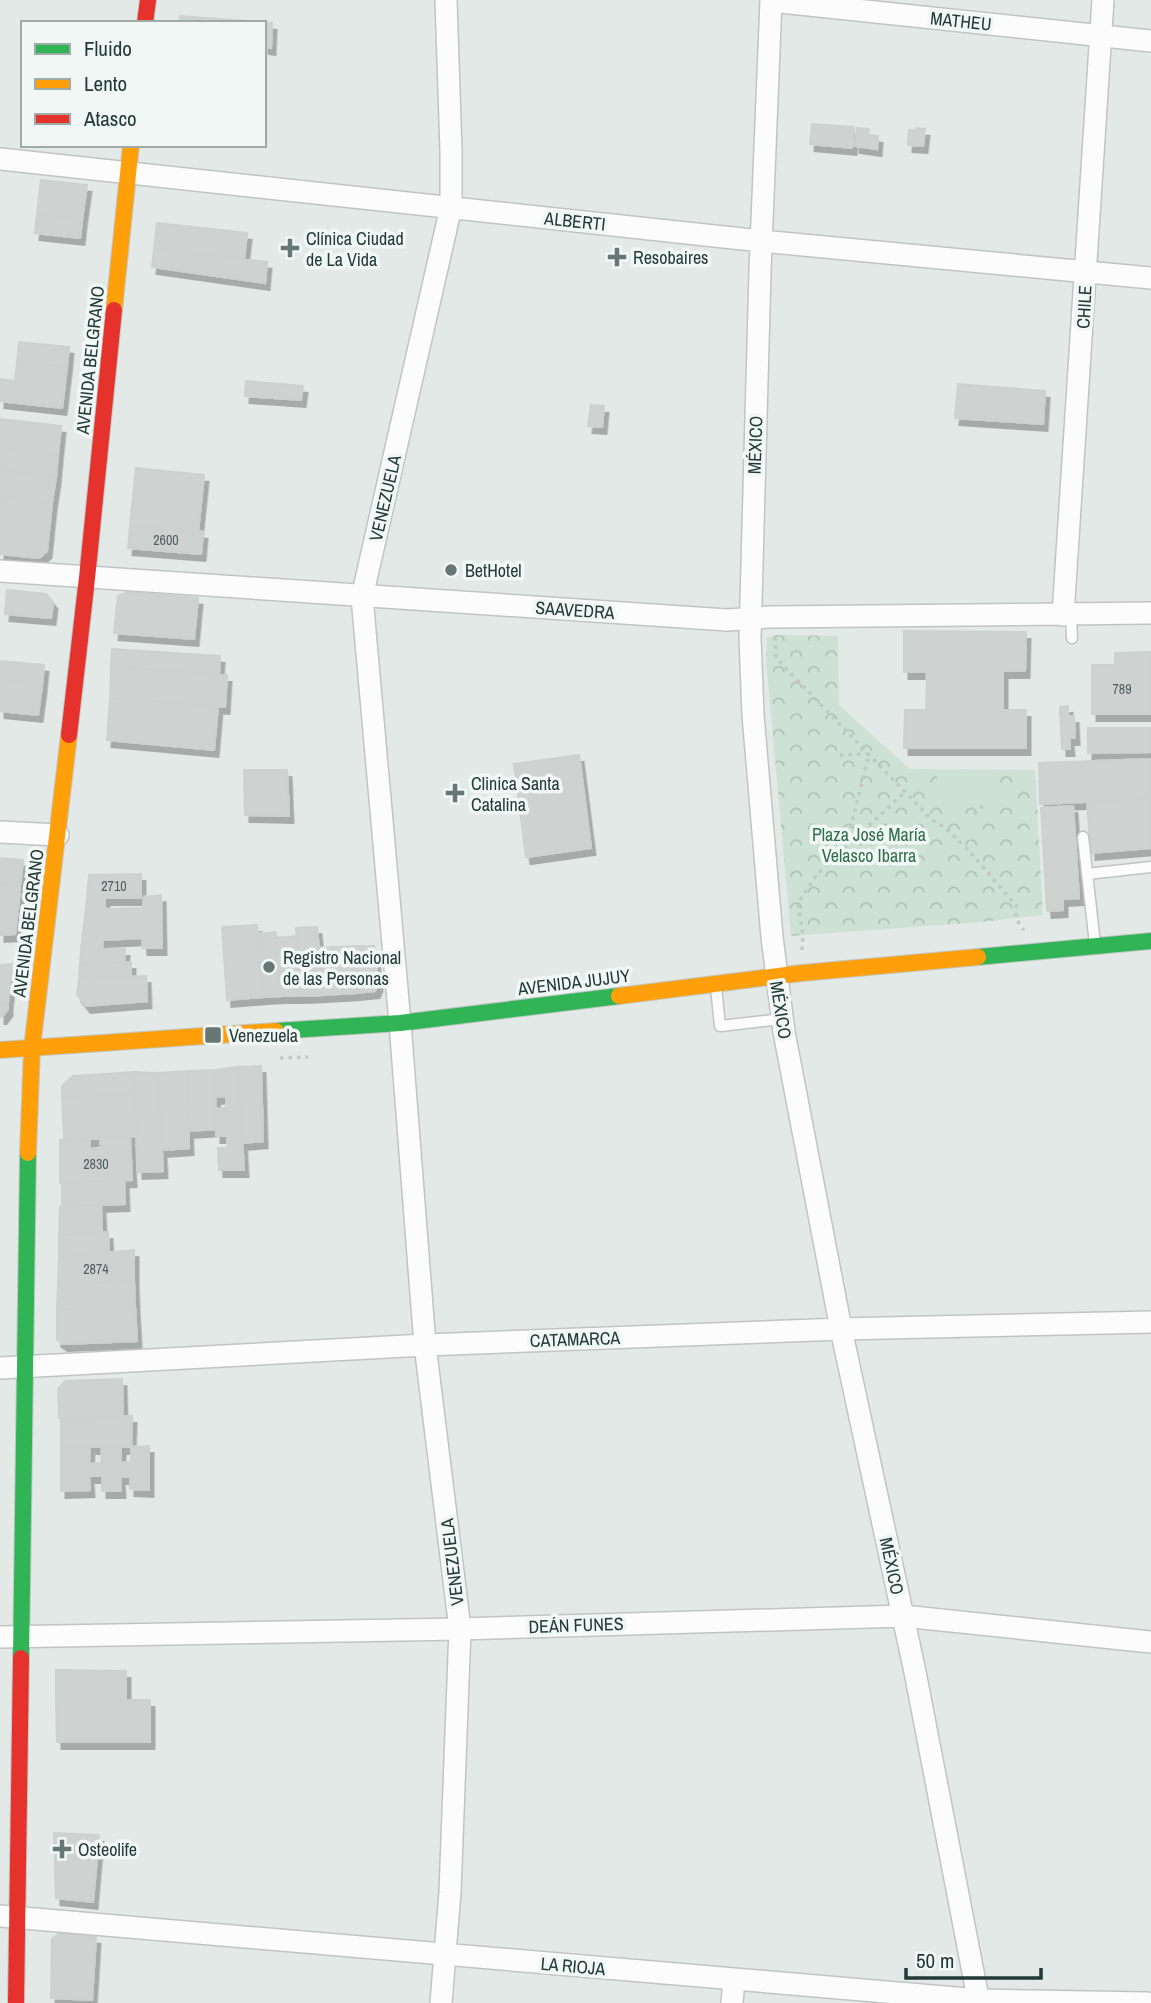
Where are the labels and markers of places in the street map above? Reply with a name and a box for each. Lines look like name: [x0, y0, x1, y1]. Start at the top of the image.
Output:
place label: Clínica Ciudad de La Vida: [306, 226, 404, 272]
marker: Clínica Ciudad de La Vida: [280, 238, 300, 258]
place label: Resobaires: [633, 245, 708, 270]
marker: Resobaires: [607, 247, 627, 267]
place label: BetHotel: [465, 558, 522, 583]
marker: BetHotel: [443, 562, 459, 578]
place label: Clinica Santa Catalina: [471, 771, 560, 817]
marker: Clinica Santa Catalina: [445, 783, 465, 803]
place label: Registro Nacional de las Personas: [283, 945, 401, 991]
marker: Registro Nacional de las Personas: [261, 959, 277, 975]
place label: Venezuela: [229, 1023, 298, 1048]
marker: Venezuela: [203, 1025, 223, 1045]
place label: Osteolife: [78, 1837, 137, 1862]
marker: Osteolife: [52, 1839, 72, 1859]

